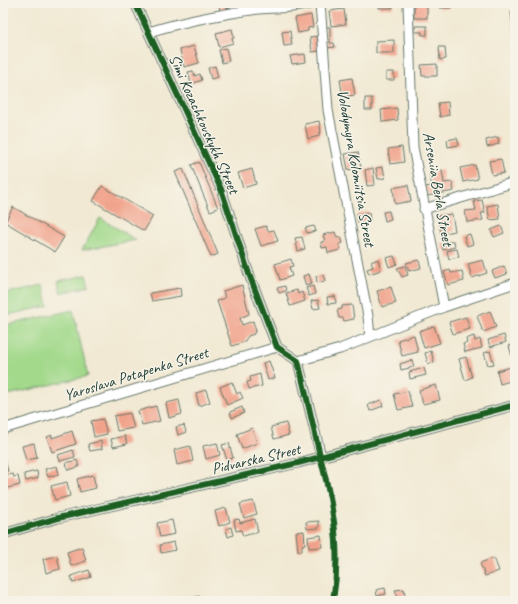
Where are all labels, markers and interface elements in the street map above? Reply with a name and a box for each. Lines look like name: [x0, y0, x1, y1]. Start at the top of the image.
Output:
street label: Simi Kozachkovskykh Street: [164, 51, 244, 198]
street label: Volodymyra Kolomiitsia Street: [332, 88, 380, 250]
street label: Arseniia Berla Street: [418, 130, 458, 249]
street label: Yaroslava Potapenka Street: [62, 342, 212, 405]
street label: Pidvarska Street: [210, 439, 304, 479]

